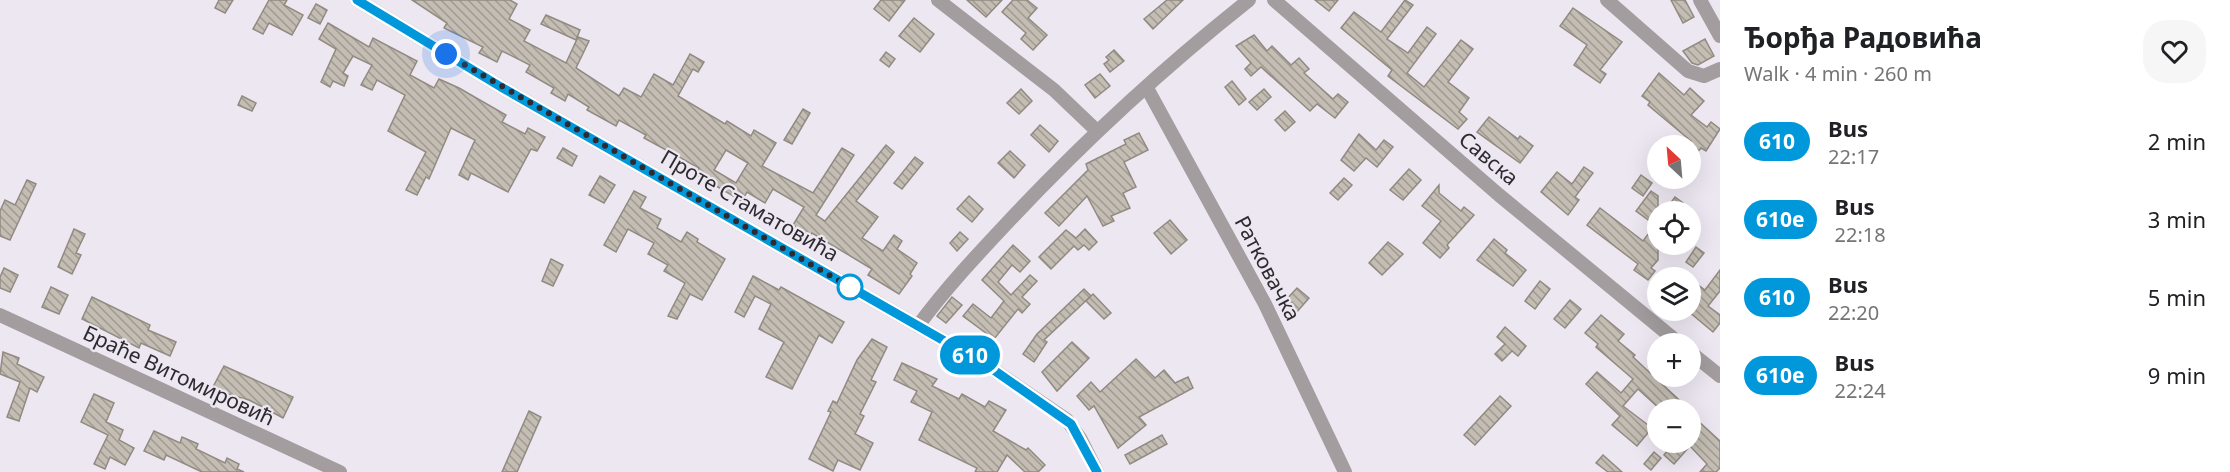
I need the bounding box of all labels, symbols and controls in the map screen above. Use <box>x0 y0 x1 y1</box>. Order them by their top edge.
text: Ђорђа Радовића <box>1744 18 1982 56</box>
button: heart <box>2143 20 2206 83</box>
your location <box>431 39 461 69</box>
text: Walk · 4 min · 260 m <box>1744 60 1932 87</box>
text: Bus <box>1828 113 1868 143</box>
street label: Савска <box>1453 125 1525 191</box>
text: 2 min <box>2148 126 2206 156</box>
text: 610 <box>1759 127 1795 155</box>
north arrow <box>1647 135 1701 189</box>
map controls <box>1647 135 1701 453</box>
street label: Проте Стаматовића <box>656 143 844 267</box>
text: 22:17 <box>1828 143 1879 170</box>
text: Bus <box>1835 191 1875 221</box>
button: locate <box>1647 201 1701 255</box>
text: 3 min <box>2148 204 2206 234</box>
text: 610e <box>1756 205 1805 233</box>
street label: Ратковачка <box>1229 211 1307 325</box>
text: 22:18 <box>1835 221 1886 248</box>
button: layers <box>1647 267 1701 321</box>
text: Bus <box>1828 269 1868 299</box>
unlabelled marker <box>837 274 863 300</box>
text: 5 min <box>2148 282 2206 312</box>
text: 610 <box>1759 283 1795 311</box>
text: 22:20 <box>1828 299 1879 326</box>
street label: Браће Витомировић <box>79 318 279 432</box>
button: + <box>1647 333 1701 387</box>
line badge: 610 <box>936 336 1004 374</box>
text: 610 <box>952 341 988 369</box>
text: Bus <box>1835 347 1875 377</box>
text: 9 min <box>2148 360 2206 390</box>
text: 610e <box>1756 361 1805 389</box>
text: 22:24 <box>1835 377 1886 404</box>
button: − <box>1647 399 1701 453</box>

